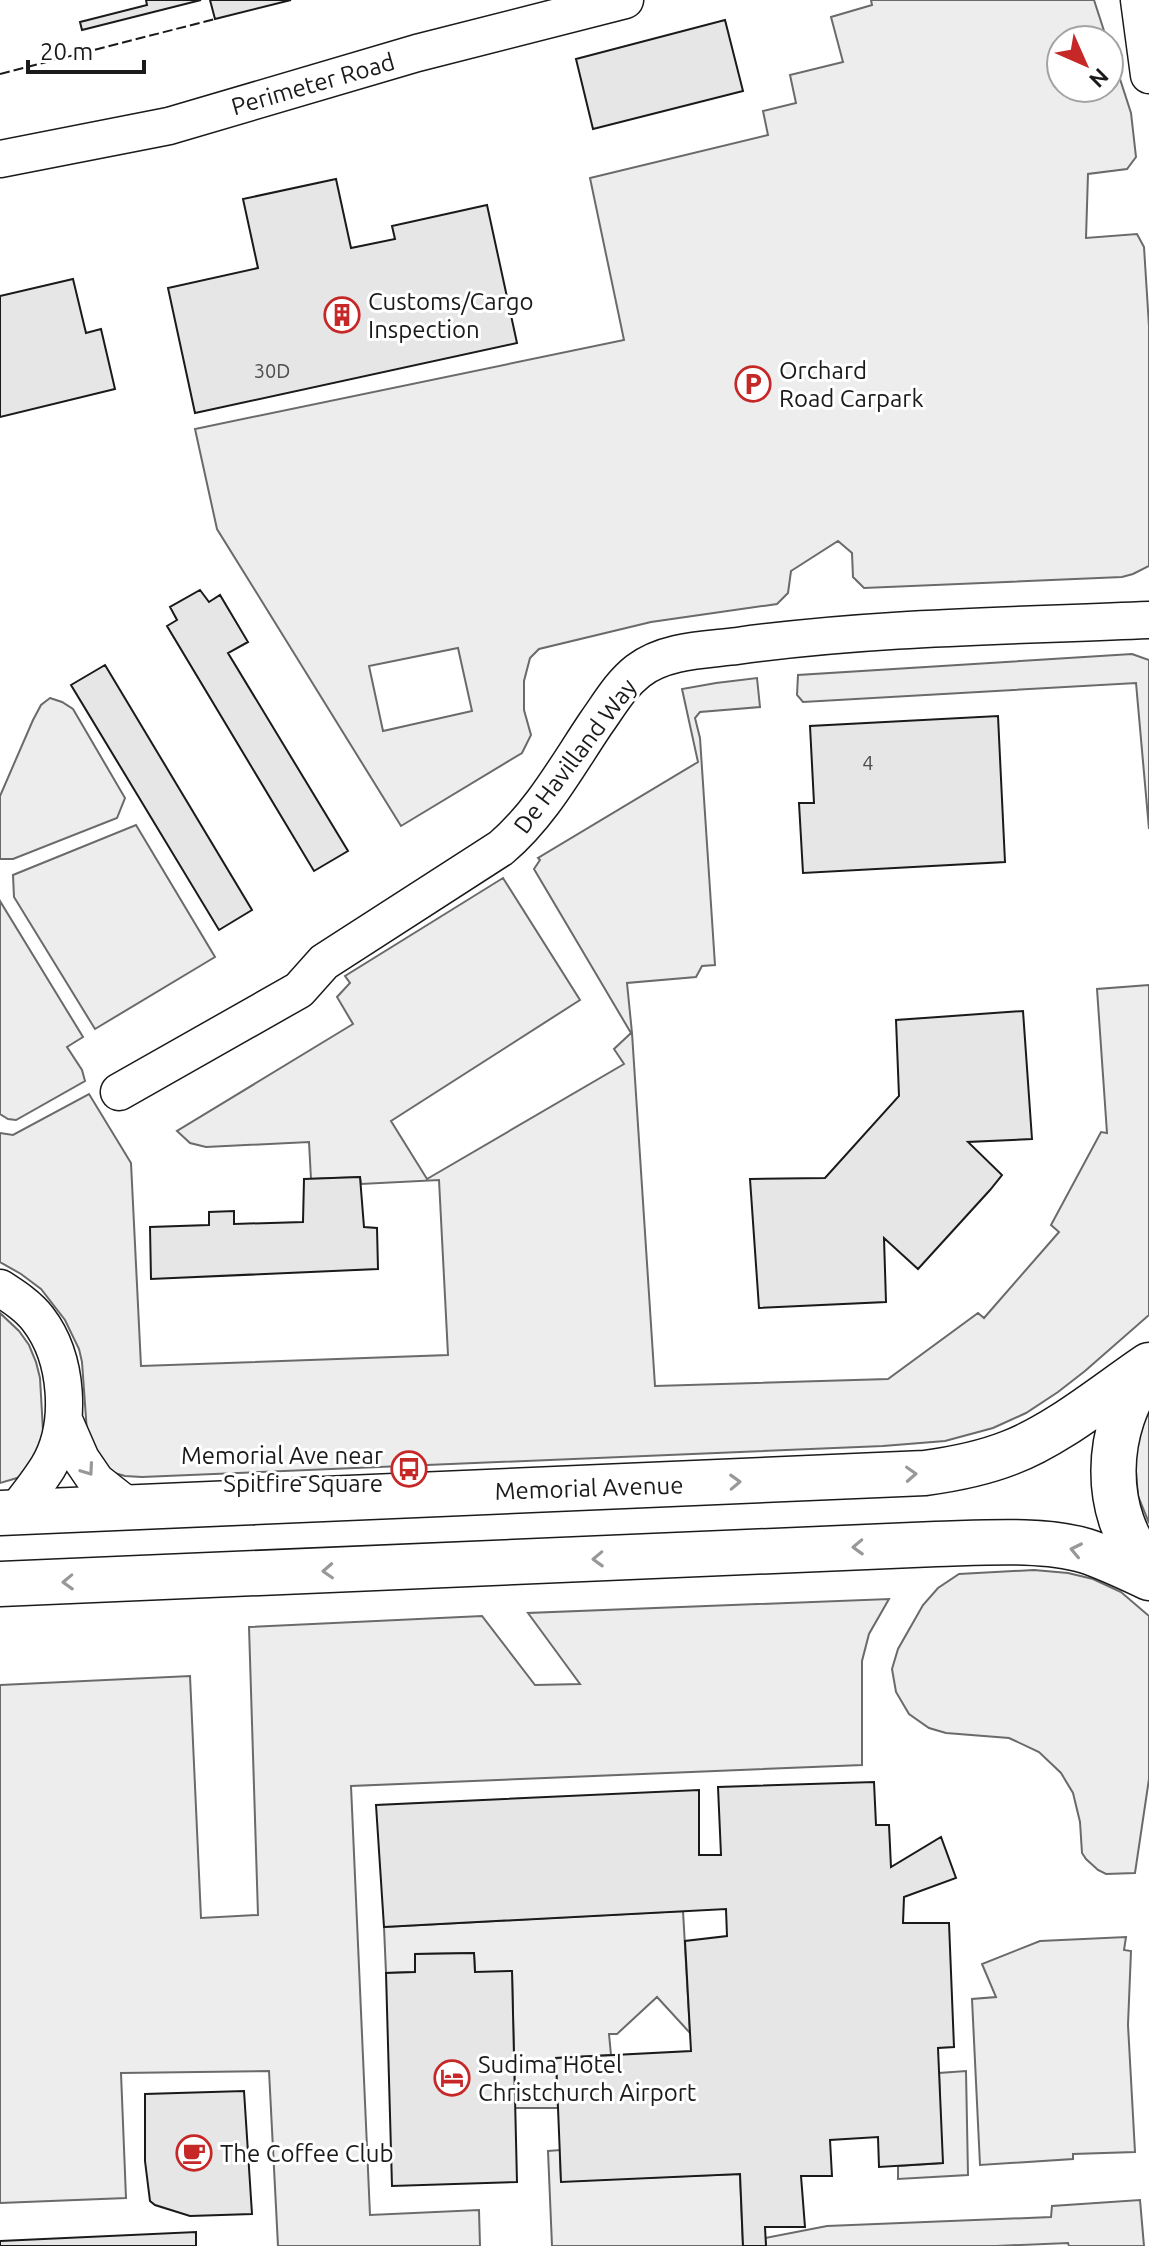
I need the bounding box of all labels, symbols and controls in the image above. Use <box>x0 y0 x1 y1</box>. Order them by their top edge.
scale bar <box>28 24 144 74</box>
north arrow <box>1045 24 1125 104</box>
text: 20 m <box>40 38 93 65</box>
street label: Perimeter Road <box>228 48 398 120</box>
text: N <box>1085 64 1114 93</box>
place label: Customs/Cargo Inspection <box>368 288 534 343</box>
building icon: Customs/Cargo Inspection <box>323 296 361 334</box>
place label: Orchard Road Carpark <box>779 357 924 412</box>
house number: 30D <box>254 359 290 382</box>
parking icon: Orchard Road Carpark <box>734 365 772 403</box>
street label: De Havilland Way <box>508 673 642 838</box>
house number: 4 <box>862 751 874 774</box>
place label: Memorial Ave near Spitfire Square <box>181 1442 383 1497</box>
bus stop icon: Memorial Ave near Spitfire Square <box>390 1450 428 1488</box>
one-way arrow <box>78 1461 93 1475</box>
one-way arrow <box>905 1466 918 1483</box>
street label: Memorial Avenue <box>494 1471 684 1505</box>
one-way arrow <box>729 1473 742 1490</box>
one-way arrow <box>851 1539 864 1556</box>
one-way arrow <box>1070 1542 1084 1559</box>
one-way arrow <box>591 1550 604 1567</box>
one-way arrow <box>321 1562 334 1579</box>
one-way arrow <box>61 1573 74 1590</box>
place label: Sudima Hotel Christchurch Airport <box>478 2051 697 2106</box>
hotel icon: Sudima Hotel Christchurch Airport <box>433 2059 471 2097</box>
cafe icon: The Coffee Club <box>175 2134 213 2172</box>
place label: The Coffee Club <box>220 2140 394 2167</box>

